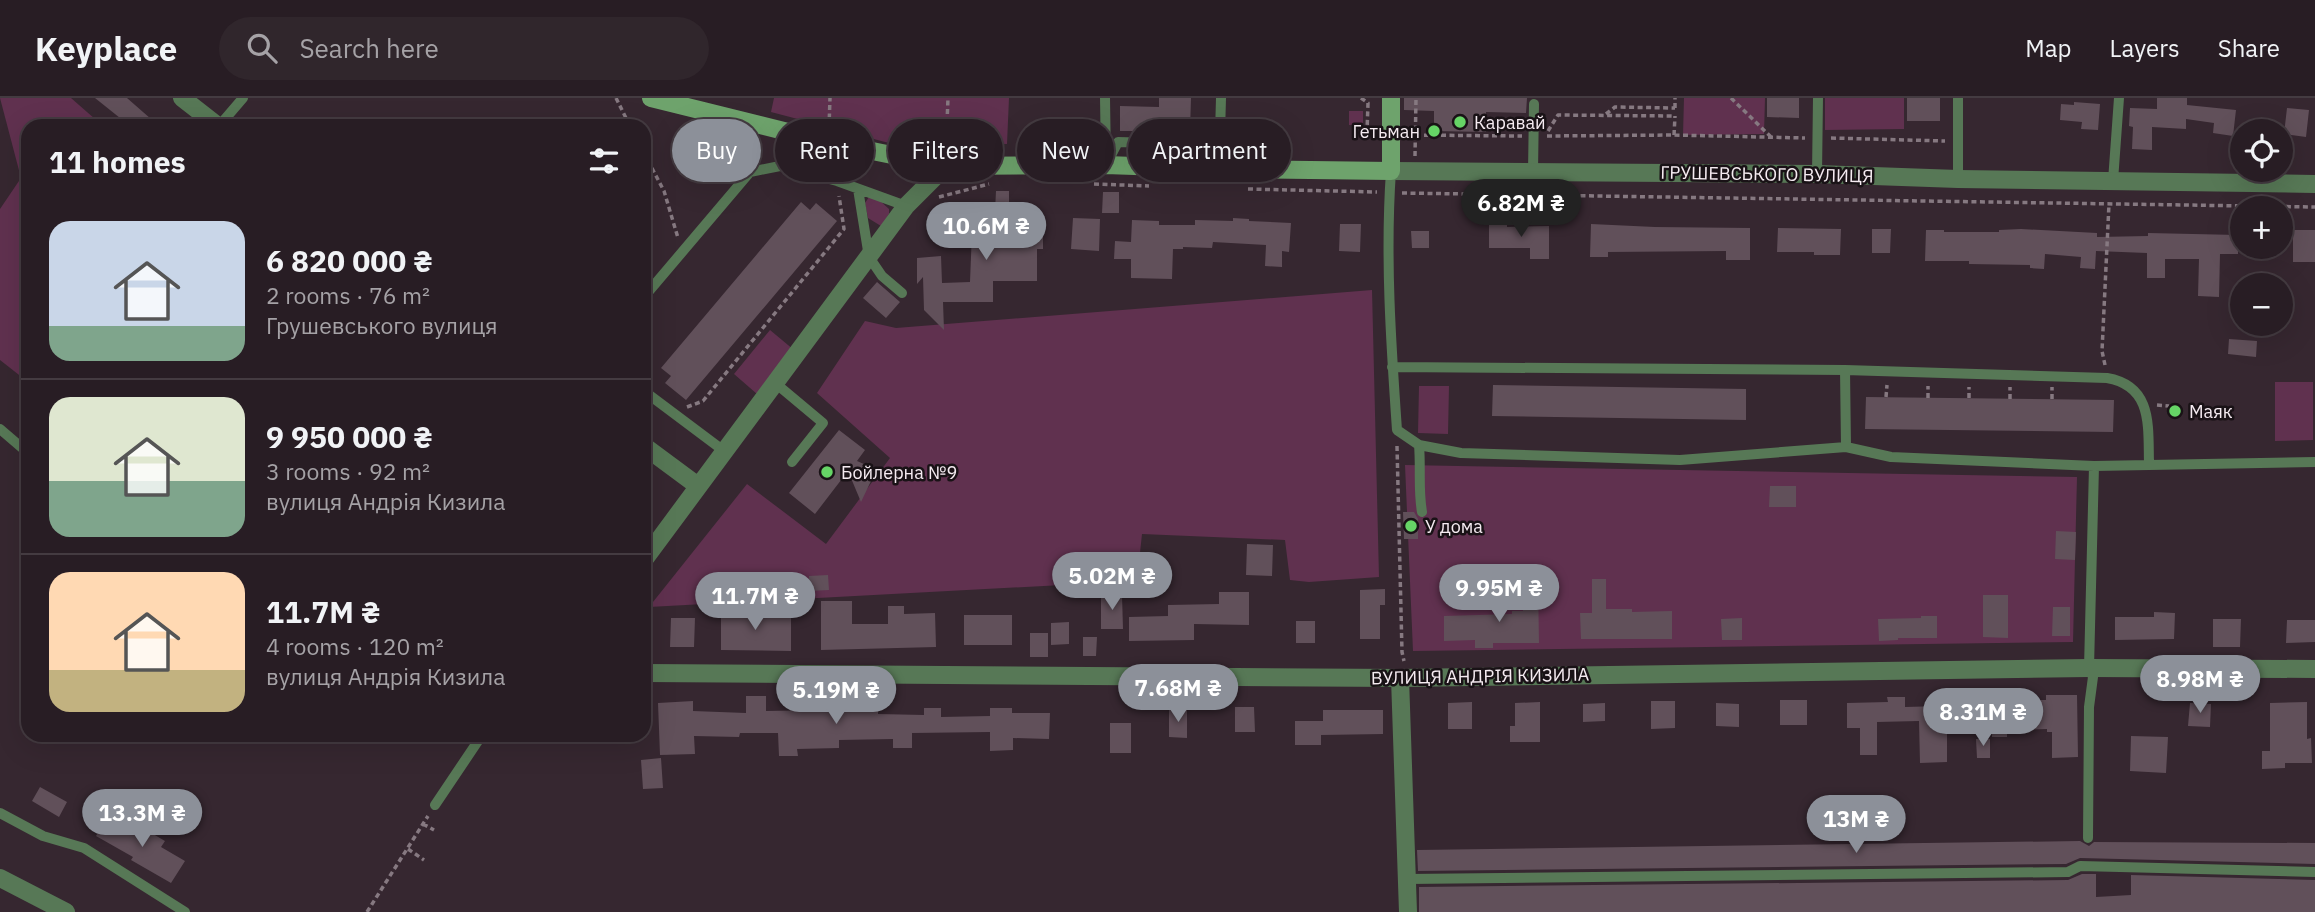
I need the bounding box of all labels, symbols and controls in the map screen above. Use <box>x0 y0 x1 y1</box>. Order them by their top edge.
search box <box>219 17 709 80</box>
text: Keyplace <box>35 27 177 70</box>
icon: search <box>243 29 281 67</box>
text: Search here <box>299 31 439 65</box>
text: Map <box>2025 32 2072 64</box>
text: Layers <box>2110 32 2180 64</box>
text: Share <box>2218 32 2280 64</box>
place label: Каравай <box>1474 111 1546 134</box>
marker: Каравай <box>1452 114 1468 130</box>
chip: Buy <box>672 119 761 182</box>
chip: Rent <box>775 119 874 182</box>
chip: Filters <box>888 119 1003 182</box>
chip: New <box>1017 119 1114 182</box>
chip: Apartment <box>1128 119 1291 182</box>
map controls <box>2230 119 2293 336</box>
button: locate <box>2230 119 2293 182</box>
place label: Гетьман <box>1353 120 1420 143</box>
marker: Гетьман <box>1426 123 1442 139</box>
text: 11 homes <box>49 142 186 181</box>
icon: filters <box>585 142 623 180</box>
street label: ГРУШЕВСЬКОГО ВУЛИЦЯ <box>1660 161 1874 187</box>
pin: 6.82M ₴ <box>1456 180 1586 239</box>
text: 6.82M ₴ <box>1477 187 1565 217</box>
button: + <box>2230 196 2293 259</box>
pin: 10.6M ₴ <box>921 202 1051 262</box>
text: 10.6M ₴ <box>942 210 1030 240</box>
text: 6 820 000 ₴ <box>266 241 433 280</box>
icon: home <box>105 249 189 333</box>
button: − <box>2230 273 2293 336</box>
text: 2 rooms · 76 m² <box>266 280 430 310</box>
text: Грушевського вулиця <box>266 310 498 340</box>
place label: Маяк <box>2189 400 2233 423</box>
marker: Маяк <box>2167 403 2183 419</box>
text: 9 950 000 ₴ <box>266 417 433 456</box>
icon: home <box>105 425 189 509</box>
text: 3 rooms · 92 m² <box>266 456 430 486</box>
place label: Бойлерна №9 <box>841 461 957 484</box>
marker: Бойлерна №9 <box>819 464 835 480</box>
text: вулиця Андрія Кизила <box>266 486 505 516</box>
place label: У дома <box>1425 515 1483 538</box>
marker: У дома <box>1403 518 1419 534</box>
pin: 5.02M ₴ <box>1047 552 1177 612</box>
text: 5.02M ₴ <box>1068 560 1156 590</box>
pin: 9.95M ₴ <box>1434 564 1564 624</box>
text: 9.95M ₴ <box>1455 572 1543 602</box>
pin: 11.7M ₴ <box>690 573 820 632</box>
text: 11.7M ₴ <box>711 580 799 610</box>
text: 11.7M ₴ <box>266 592 380 631</box>
icon: home <box>105 600 189 684</box>
text: 4 rooms · 120 m² <box>266 631 444 661</box>
pin: 8.98M ₴ <box>2135 656 2265 715</box>
text: вулиця Андрія Кизила <box>266 661 505 691</box>
street label: ВУЛИЦЯ АНДРІЯ КИЗИЛА <box>1371 663 1590 689</box>
text: 8.98M ₴ <box>2156 663 2244 693</box>
pin: 7.68M ₴ <box>1113 664 1243 724</box>
pin: 5.19M ₴ <box>771 666 901 726</box>
text: 7.68M ₴ <box>1134 672 1222 702</box>
text: 5.19M ₴ <box>792 674 880 704</box>
pin: 8.31M ₴ <box>1918 688 2048 748</box>
text: 8.31M ₴ <box>1939 696 2027 726</box>
pin: 13.3M ₴ <box>77 790 207 849</box>
pin: 13M ₴ <box>1807 796 1905 855</box>
text: 13.3M ₴ <box>98 797 186 827</box>
text: 13M ₴ <box>1823 803 1889 833</box>

